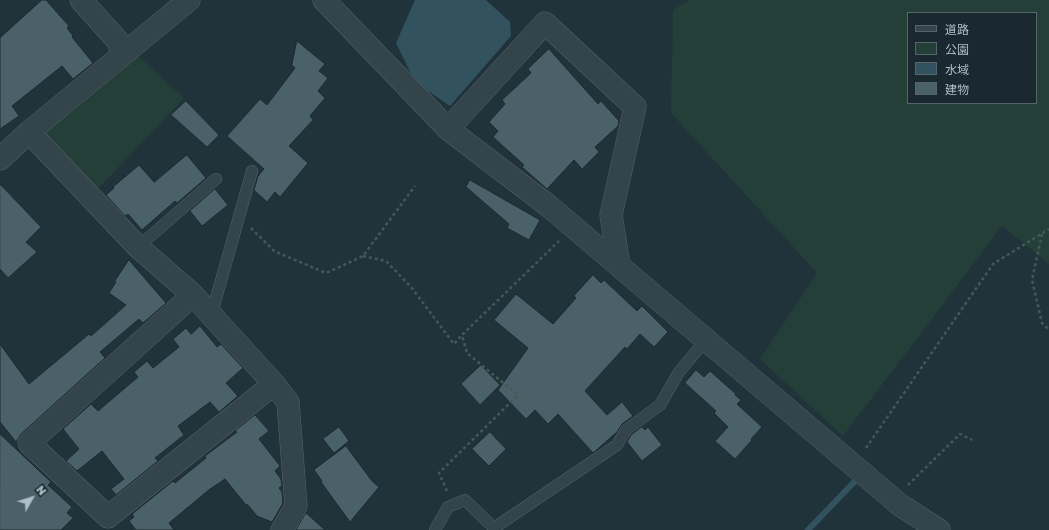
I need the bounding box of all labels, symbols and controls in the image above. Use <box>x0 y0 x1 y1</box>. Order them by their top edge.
legend <box>907 12 1037 104</box>
text: 道路 <box>945 22 969 37</box>
text: 公園 <box>945 42 969 57</box>
text: 水域 <box>945 62 969 77</box>
text: 建物 <box>945 82 969 97</box>
north arrow <box>12 478 52 518</box>
text: N <box>34 483 49 497</box>

